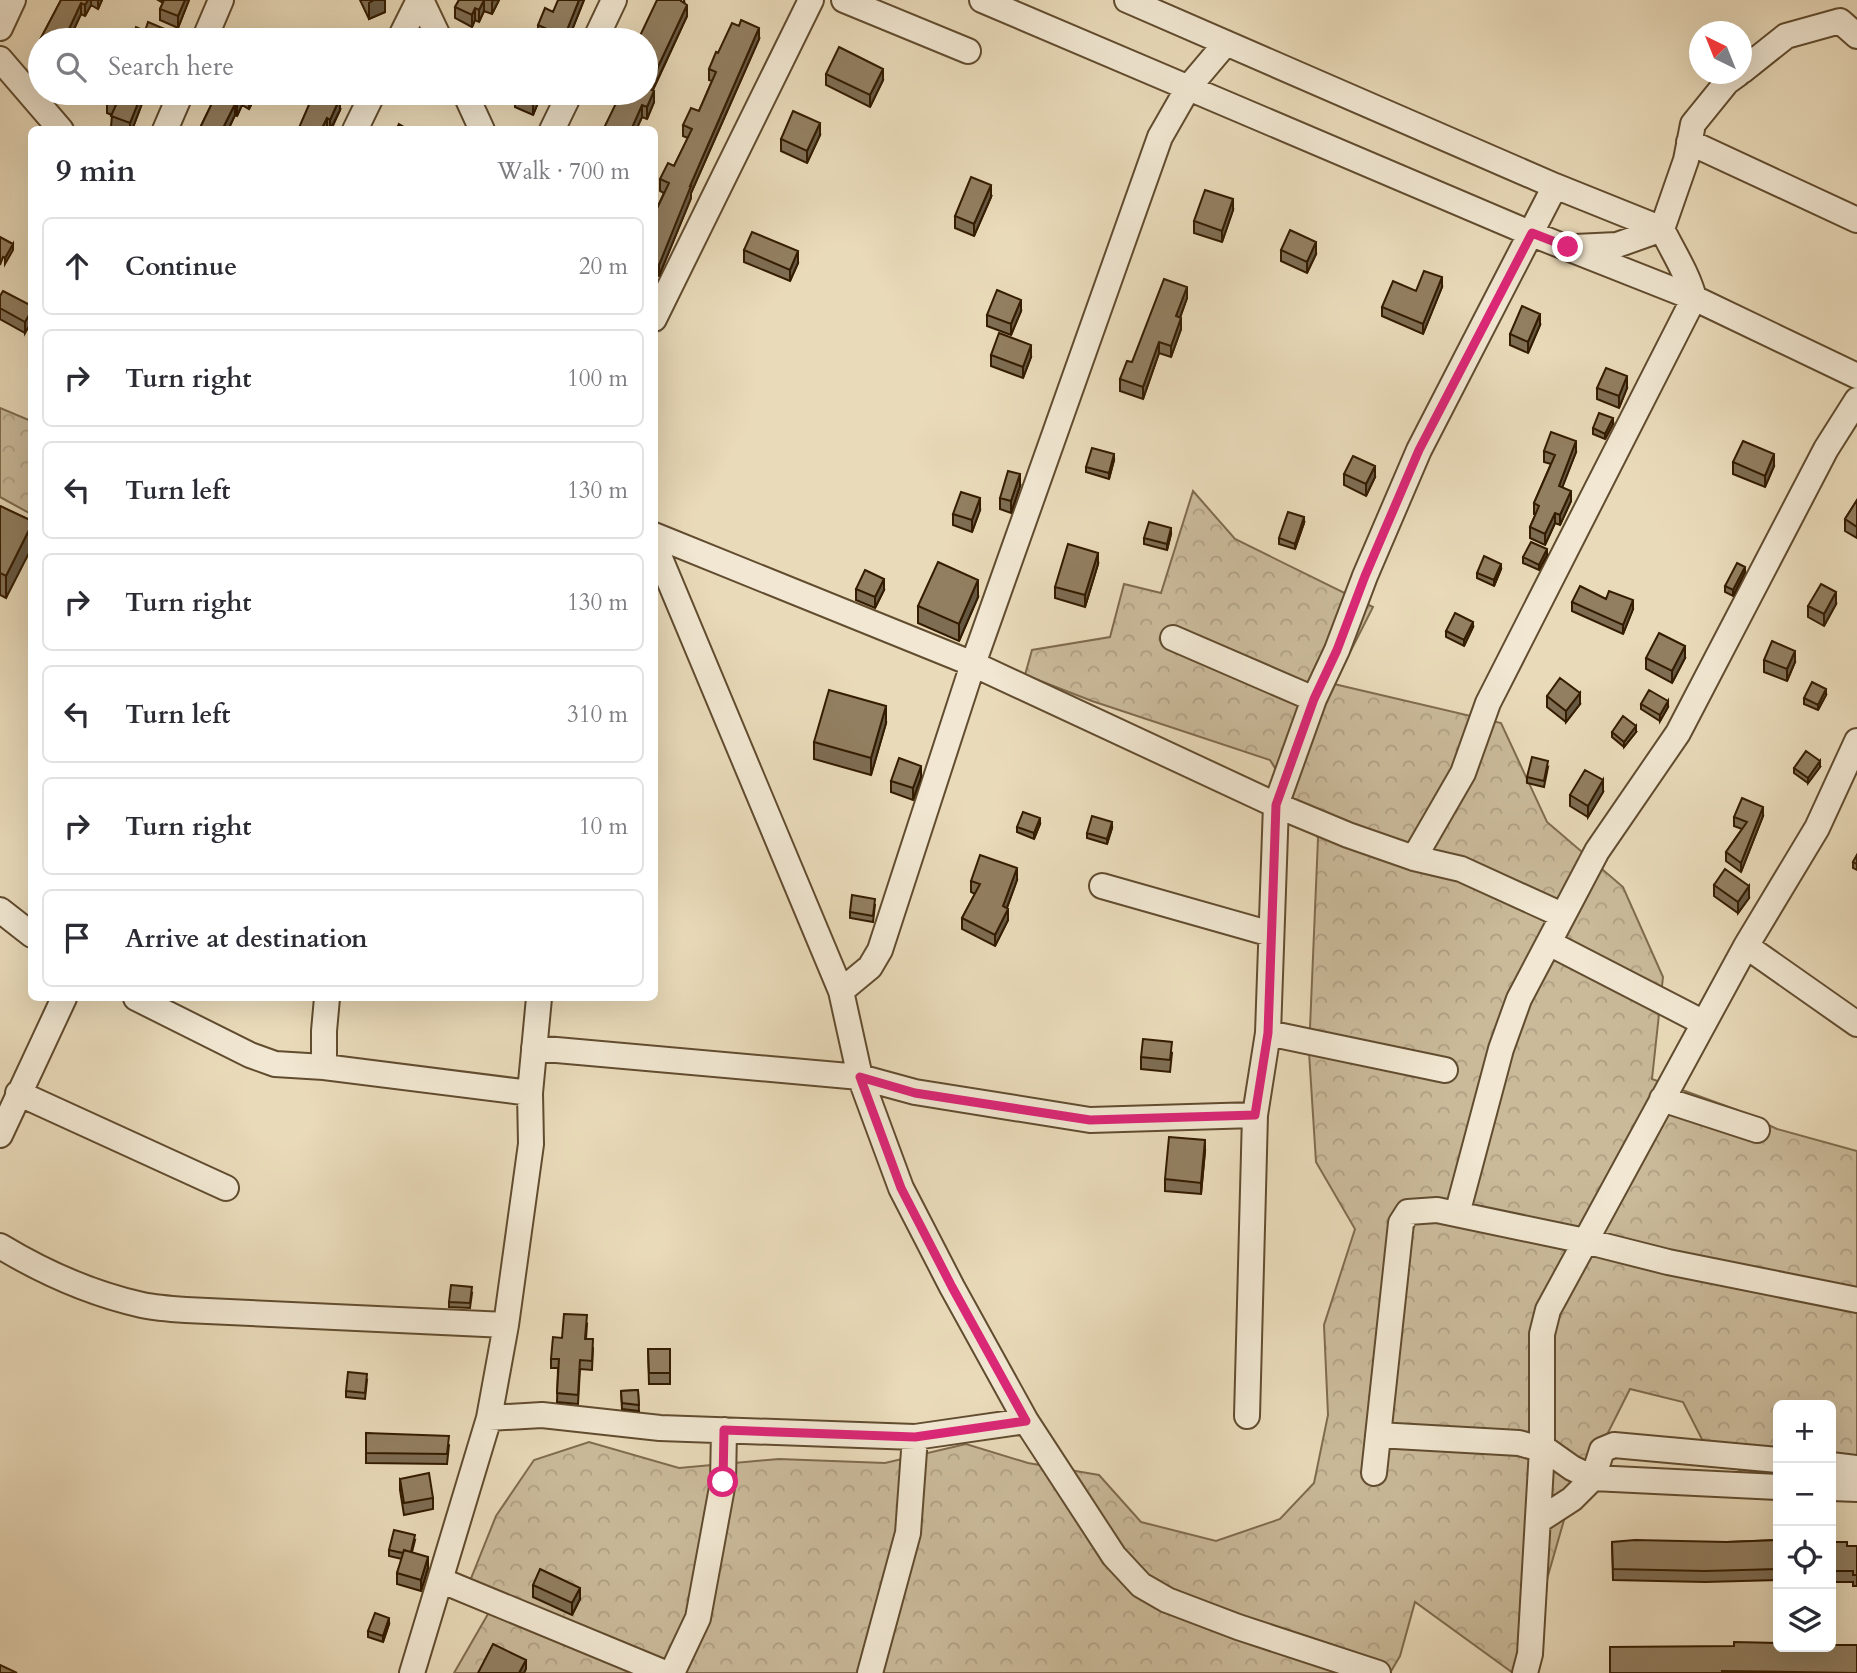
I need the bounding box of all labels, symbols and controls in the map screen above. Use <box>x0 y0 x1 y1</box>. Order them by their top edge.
north arrow <box>1689 21 1752 84</box>
search box <box>28 28 658 105</box>
icon: search <box>52 48 90 86</box>
text: Search here <box>108 49 234 84</box>
text: 9 min <box>56 151 136 192</box>
text: Walk · 700 m <box>497 156 630 187</box>
route end <box>1552 231 1583 262</box>
icon: ahead <box>58 247 96 285</box>
text: Continue <box>125 249 237 284</box>
text: 20 m <box>579 251 628 282</box>
icon: right <box>58 359 96 397</box>
text: Turn right <box>125 361 252 396</box>
text: 100 m <box>567 363 628 394</box>
icon: left <box>58 471 96 509</box>
text: Turn left <box>125 473 230 508</box>
text: 130 m <box>567 475 628 506</box>
icon: right <box>58 583 96 621</box>
text: Turn right <box>125 585 252 620</box>
text: 130 m <box>567 587 628 618</box>
icon: left <box>58 695 96 733</box>
text: Turn left <box>125 697 230 732</box>
text: 310 m <box>567 699 628 730</box>
icon: right <box>58 807 96 845</box>
text: Turn right <box>125 809 252 844</box>
text: 10 m <box>579 811 628 842</box>
icon: arrive <box>58 919 96 957</box>
text: Arrive at destination <box>125 921 368 956</box>
map controls <box>1773 1400 1836 1652</box>
button: + <box>1773 1400 1836 1463</box>
button: − <box>1773 1463 1836 1526</box>
route start <box>707 1466 738 1497</box>
button: locate <box>1773 1526 1836 1589</box>
button: layers <box>1773 1589 1836 1652</box>

